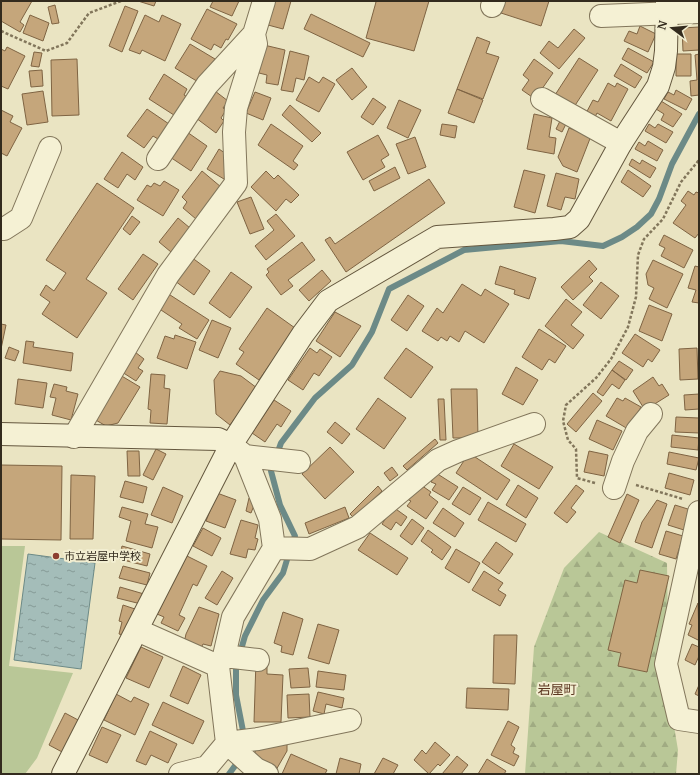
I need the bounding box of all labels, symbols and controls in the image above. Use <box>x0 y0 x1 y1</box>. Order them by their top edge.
north arrow <box>652 8 692 48</box>
text: N <box>654 19 670 31</box>
place label: 市立岩屋中学校 <box>64 549 141 563</box>
marker: 市立岩屋中学校 <box>51 551 61 561</box>
district label: 岩屋町 <box>537 681 577 698</box>

